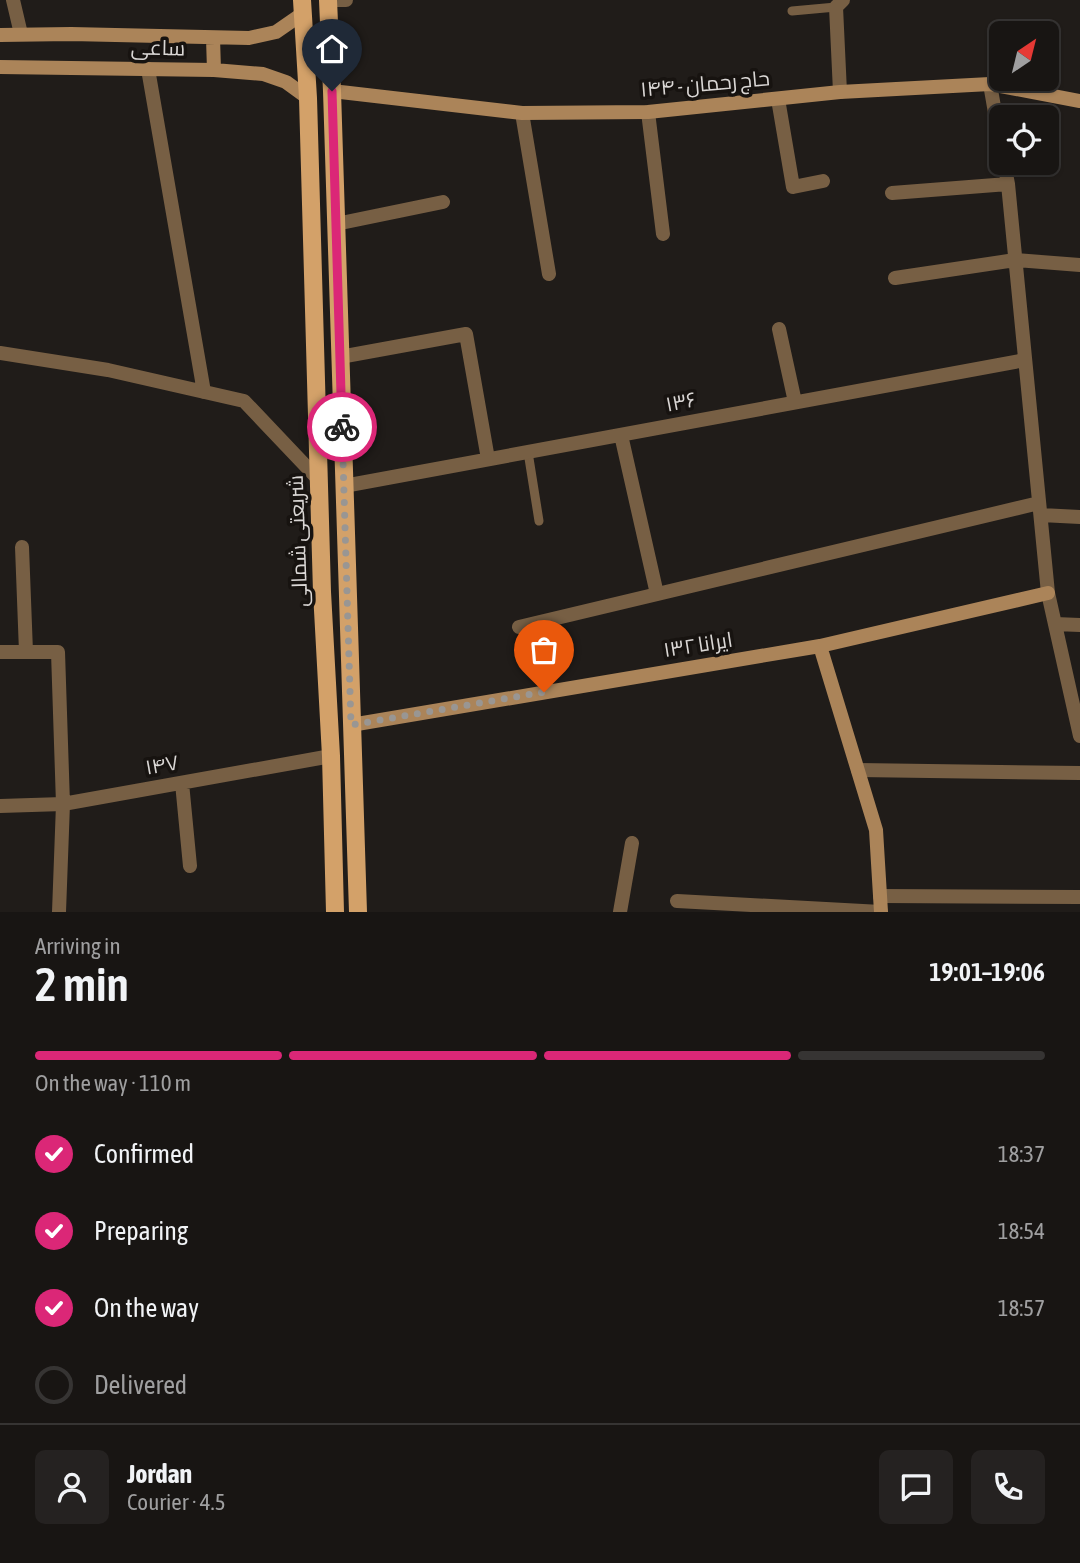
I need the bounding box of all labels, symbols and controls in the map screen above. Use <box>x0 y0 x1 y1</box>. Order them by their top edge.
pin <box>302 19 362 91</box>
north arrow <box>989 21 1059 91</box>
map controls <box>989 21 1059 175</box>
icon: home <box>313 30 351 68</box>
street label: ساعی <box>130 35 186 61</box>
street label: حاج رحمان - ۱۴۴ <box>639 65 771 104</box>
button: locate <box>989 105 1059 175</box>
street label: ۱۳۶ <box>663 386 698 416</box>
courier <box>307 392 377 462</box>
icon: bike <box>323 408 361 446</box>
street label: شریعتی شمالی <box>283 475 313 607</box>
pin <box>514 620 574 692</box>
street label: ایرانا ۱۳۲ <box>662 627 734 662</box>
icon: bag <box>525 631 563 669</box>
street label: ۱۴۷ <box>143 749 180 779</box>
text: Arriving in <box>35 933 121 959</box>
text: 19:01–19:06 <box>929 957 1045 987</box>
text: 2 min <box>35 958 129 1011</box>
text: On the way · 110 m <box>35 1070 191 1096</box>
icon: check <box>35 1135 73 1173</box>
text: Confirmed <box>94 1139 194 1169</box>
text: 18:37 <box>998 1141 1045 1167</box>
icon: check <box>35 1212 73 1250</box>
text: Preparing <box>94 1216 188 1246</box>
text: 18:54 <box>998 1218 1045 1244</box>
icon: check <box>35 1289 73 1327</box>
text: On the way <box>94 1293 199 1323</box>
text: 18:57 <box>998 1295 1045 1321</box>
text: Delivered <box>94 1370 187 1400</box>
button: person <box>35 1450 109 1524</box>
button: chat <box>879 1450 953 1524</box>
button: phone <box>971 1450 1045 1524</box>
text: Jordan <box>127 1459 192 1489</box>
text: Courier · 4.5 <box>127 1489 226 1515</box>

